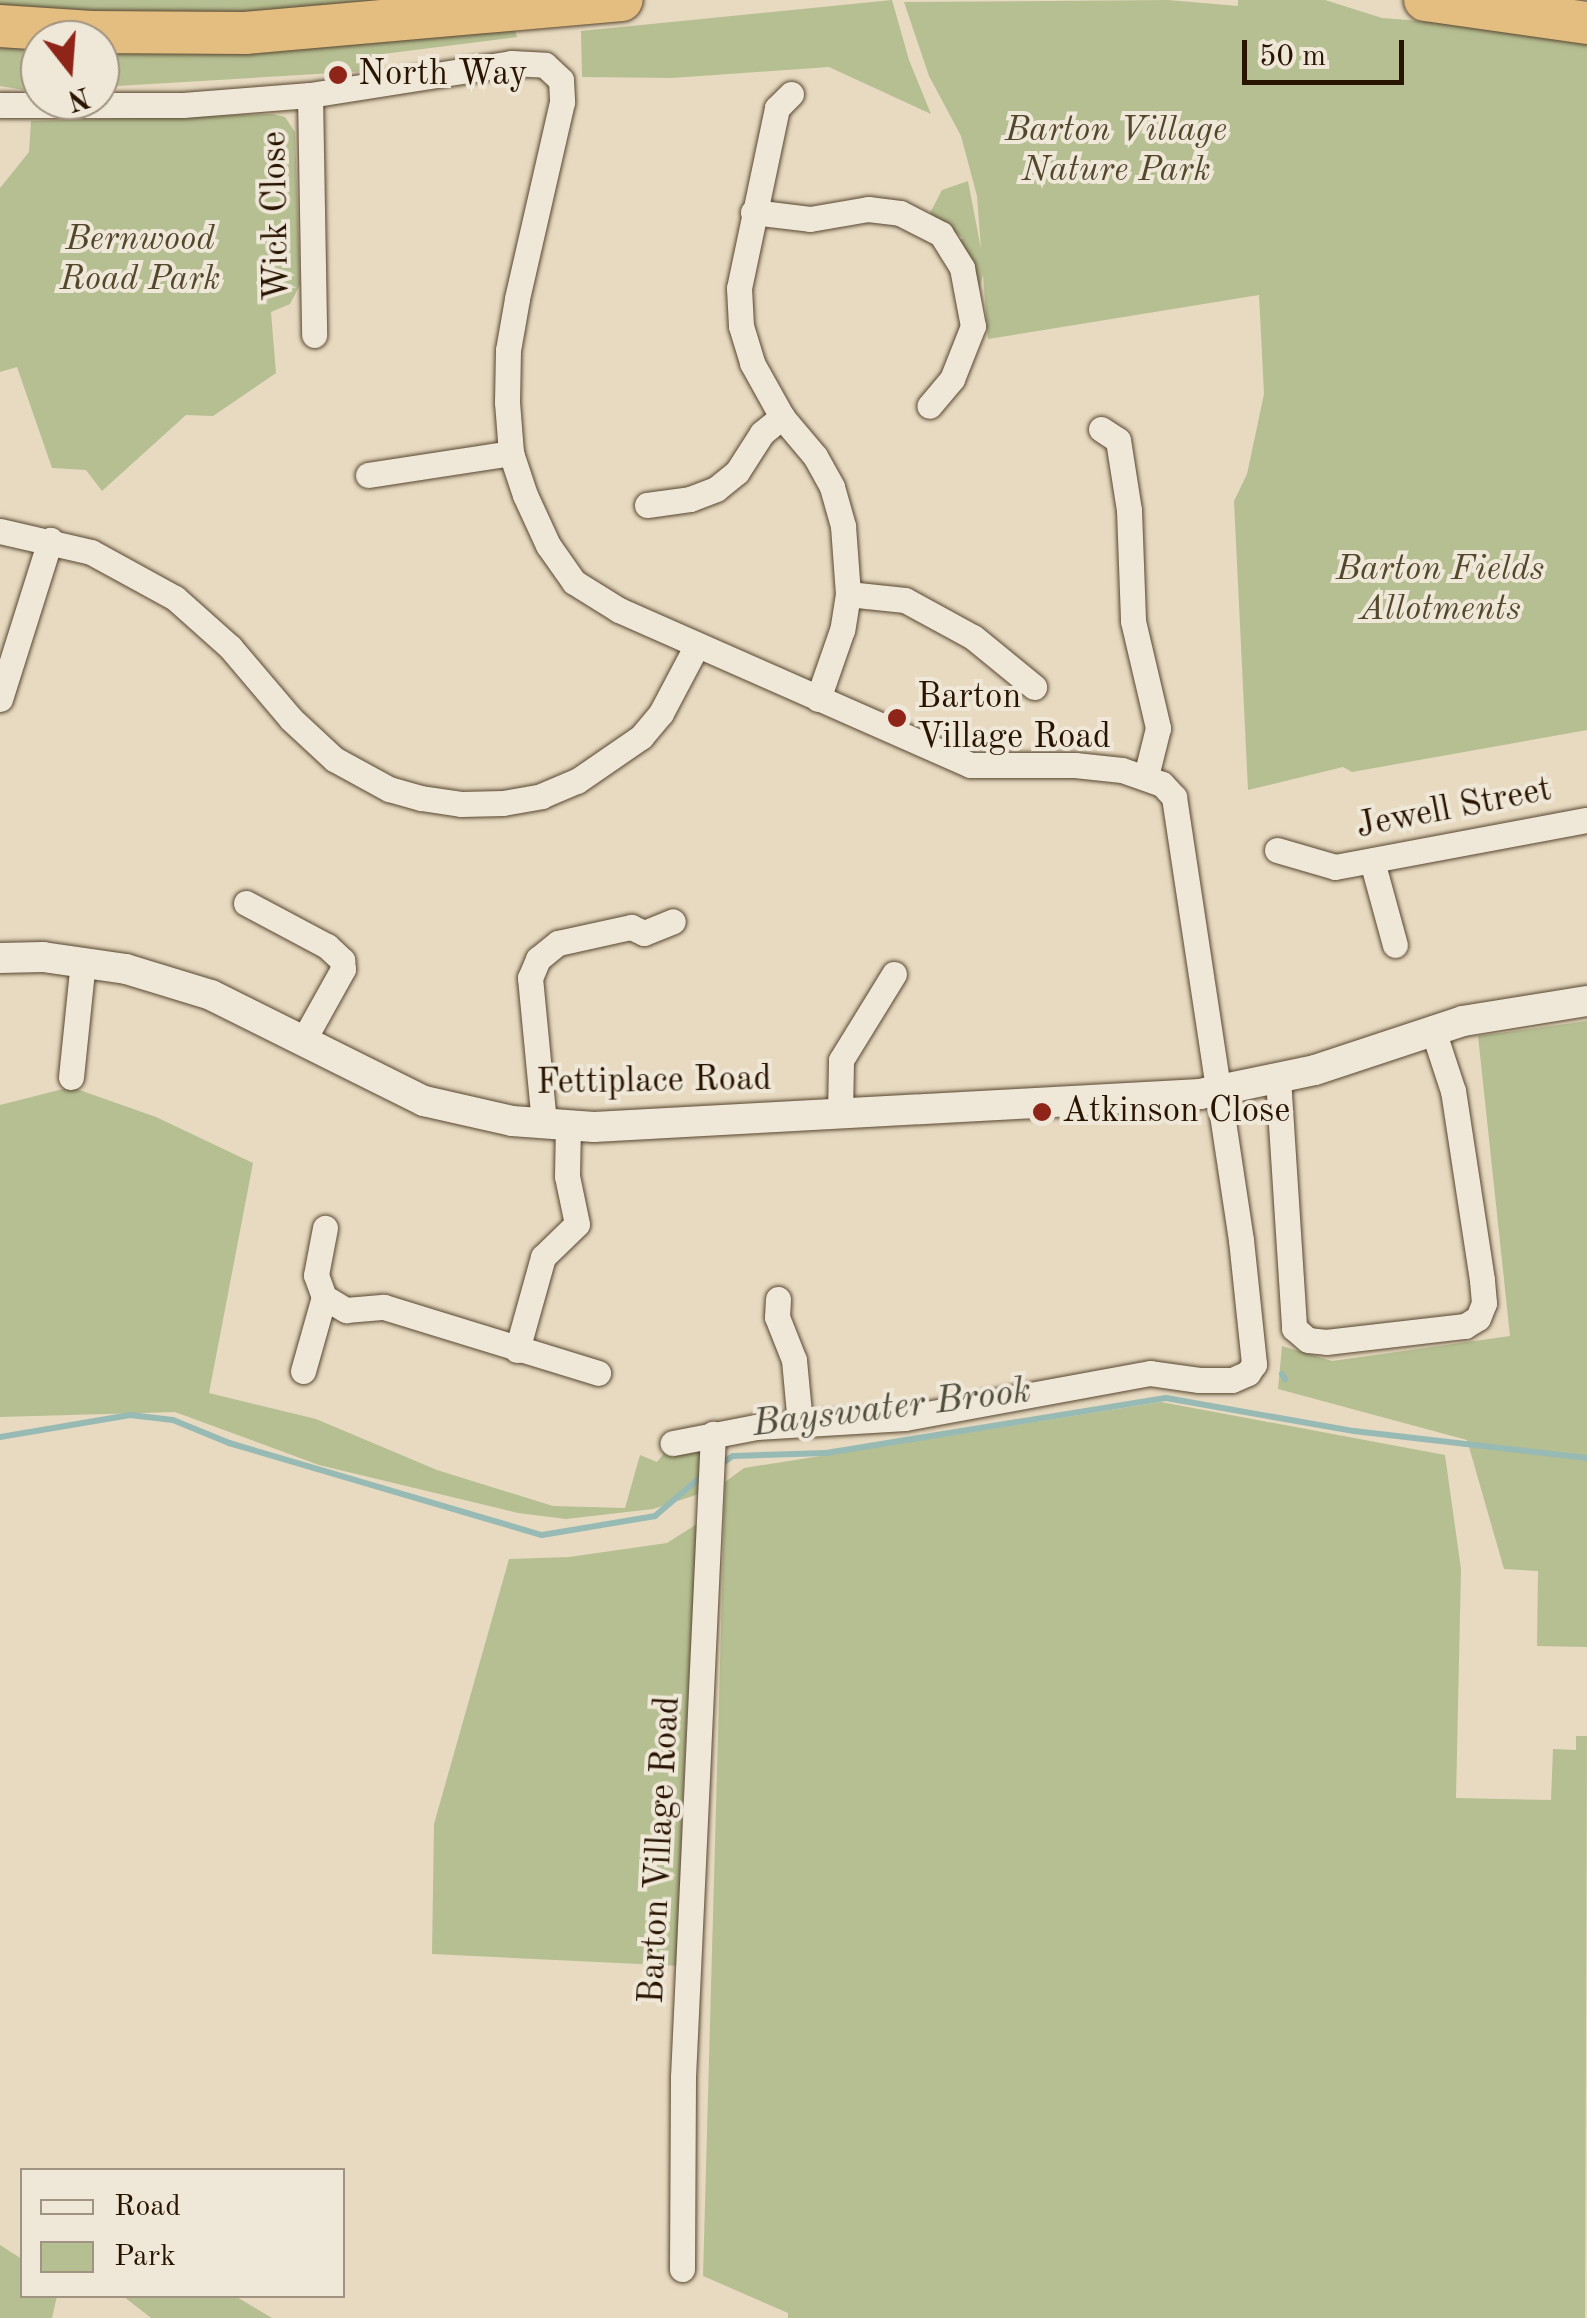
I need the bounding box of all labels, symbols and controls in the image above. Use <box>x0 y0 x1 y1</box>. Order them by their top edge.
north arrow <box>20 20 120 120</box>
scale bar <box>1247 20 1410 82</box>
text: 50 m <box>1259 42 1326 72</box>
place label: North Way <box>358 54 528 96</box>
marker: North Way <box>327 64 349 86</box>
text: N <box>64 80 93 113</box>
park label: Barton Village Nature Park <box>1005 110 1227 192</box>
street label: Wick Close <box>255 131 299 301</box>
park label: Bernwood Road Park <box>60 219 220 301</box>
park label: Barton Fields Allotments <box>1336 549 1544 631</box>
place label: Barton Village Road <box>917 677 1111 759</box>
marker: Barton Village Road <box>886 707 908 729</box>
street label: Jewell Street <box>1353 769 1555 849</box>
street label: Fettiplace Road <box>536 1059 772 1105</box>
place label: Atkinson Close <box>1062 1091 1290 1133</box>
marker: Atkinson Close <box>1031 1101 1053 1123</box>
water label: Bayswater Brook <box>750 1369 1034 1449</box>
street label: Barton Village Road <box>632 1695 690 2005</box>
legend <box>20 2168 345 2298</box>
text: Road <box>114 2192 181 2222</box>
text: Park <box>114 2242 176 2272</box>

